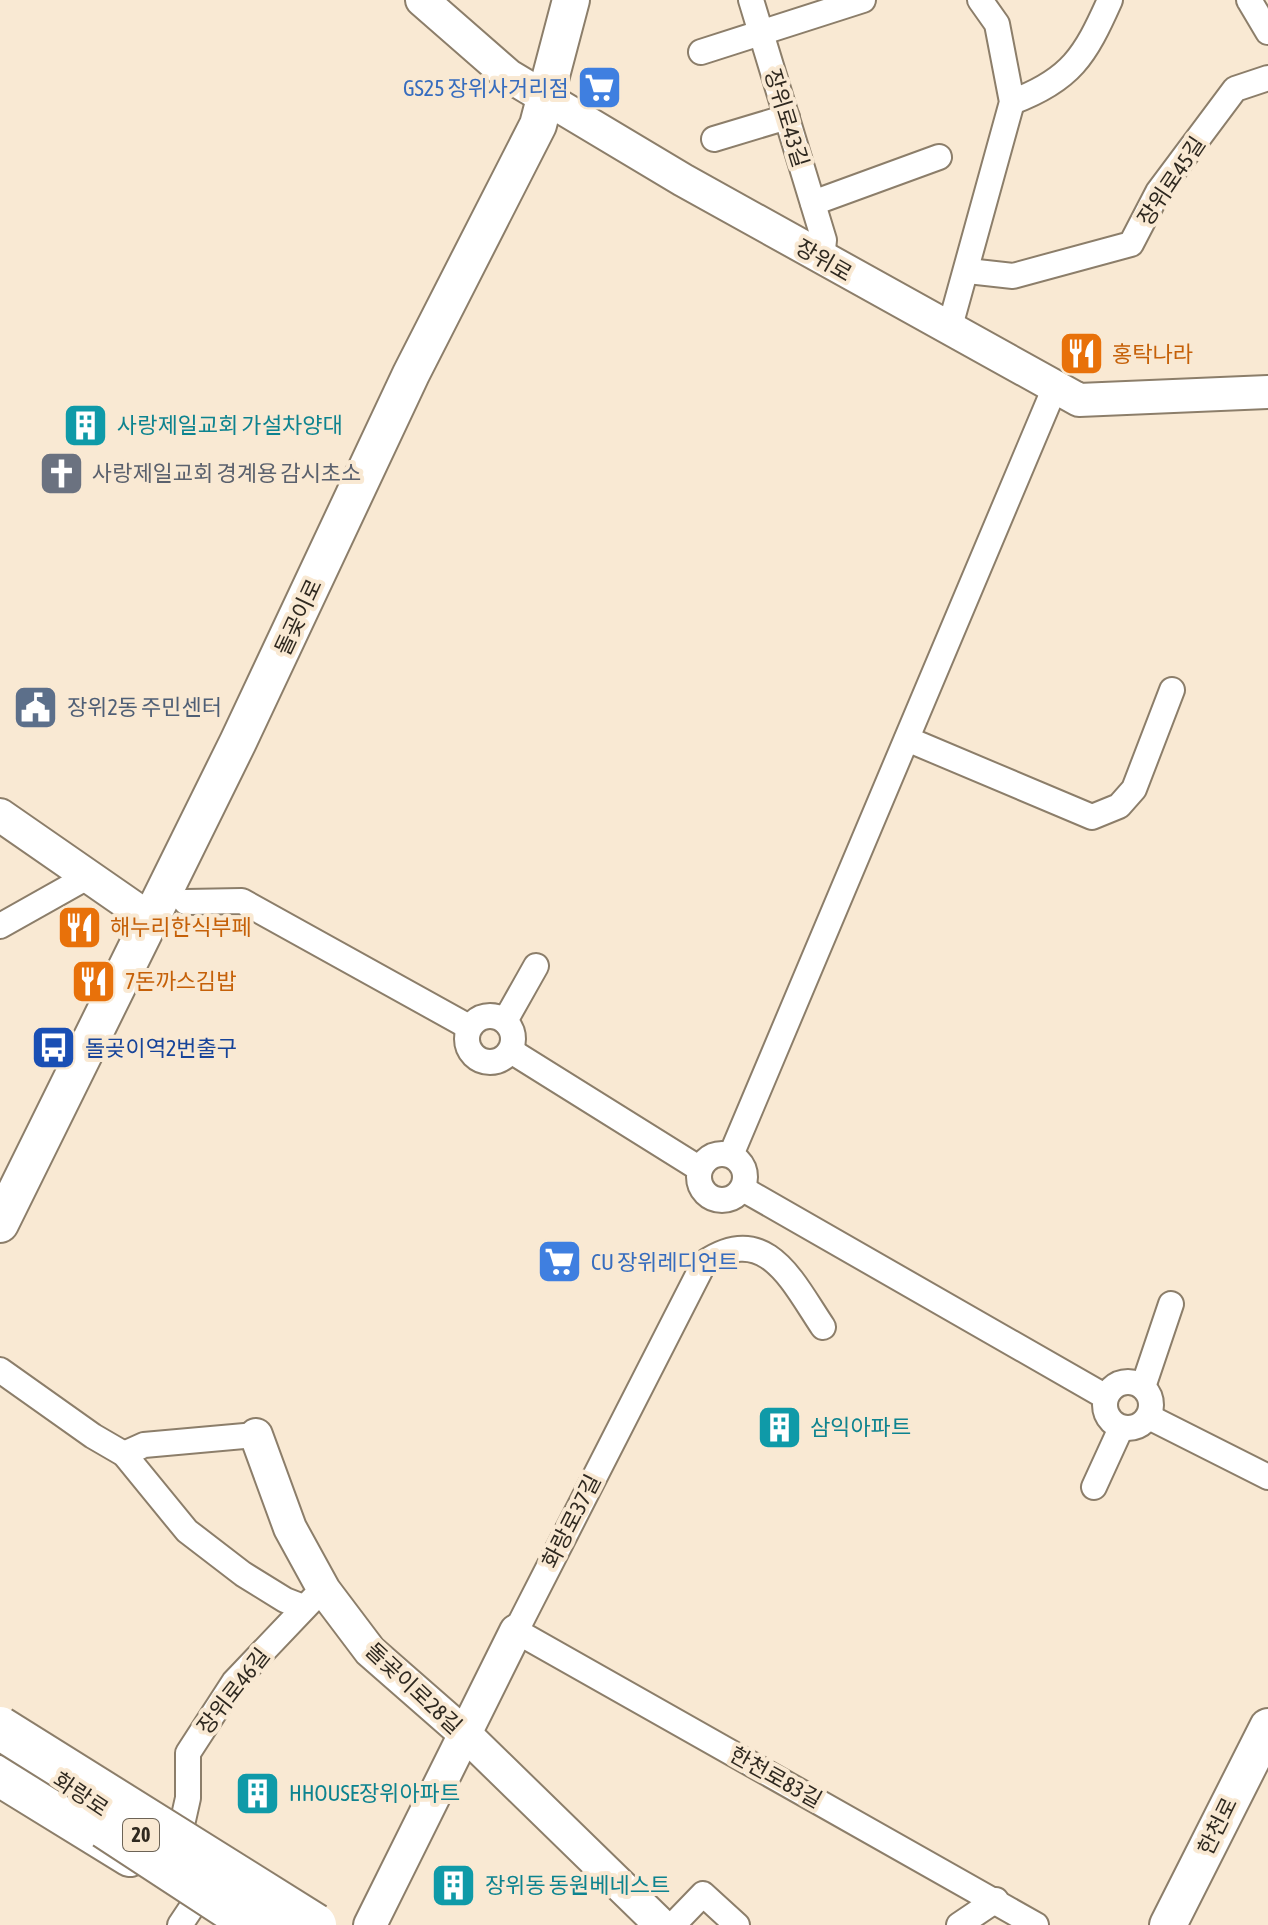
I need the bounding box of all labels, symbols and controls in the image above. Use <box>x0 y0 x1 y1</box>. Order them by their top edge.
supermarket icon: GS25 장위사거리점 <box>576 64 624 112</box>
street label: 장위로43길 <box>760 66 814 170</box>
place label: GS25 장위사거리점 <box>403 75 569 101</box>
street label: 장위로45길 <box>1132 132 1210 230</box>
street label: 장위로 <box>791 234 857 286</box>
restaurant icon: 홍탁나라 <box>1057 330 1105 378</box>
place label: 홍탁나라 <box>1112 341 1193 367</box>
building icon: 사랑제일교회 가설차양대 <box>62 401 110 449</box>
place label: 사랑제일교회 가설차양대 <box>117 412 343 438</box>
church icon: 사랑제일교회 경계용 감시초소 <box>37 449 85 497</box>
place label: 사랑제일교회 경계용 감시초소 <box>92 460 361 486</box>
street label: 돌곶이로 <box>269 575 327 659</box>
public building icon: 장위2동 주민센터 <box>12 683 60 731</box>
place label: 장위2동 주민센터 <box>67 694 222 720</box>
restaurant icon: 해누리한식부페 <box>55 903 103 951</box>
place label: 해누리한식부페 <box>110 914 252 940</box>
restaurant icon: 7돈까스김밥 <box>70 957 118 1005</box>
place label: 7돈까스김밥 <box>125 968 237 994</box>
bus stop icon: 돌곶이역2번출구 <box>30 1024 78 1072</box>
place label: 돌곶이역2번출구 <box>85 1035 237 1061</box>
supermarket icon: CU 장위레디언트 <box>536 1238 584 1286</box>
place label: CU 장위레디언트 <box>591 1249 738 1275</box>
building icon: 삼익아파트 <box>755 1403 803 1451</box>
place label: 삼익아파트 <box>810 1414 911 1440</box>
street label: 화랑로37길 <box>536 1470 606 1572</box>
street label: 돌곶이로28길 <box>361 1637 467 1739</box>
street label: 장위로46길 <box>191 1643 275 1739</box>
street label: 한천로83길 <box>725 1741 827 1813</box>
street label: 화랑로 <box>49 1766 113 1822</box>
building icon: HHOUSE장위아파트 <box>234 1769 282 1817</box>
place label: HHOUSE장위아파트 <box>289 1780 460 1806</box>
street label: 한천로 <box>1192 1793 1242 1859</box>
road number: 20 <box>123 1819 159 1851</box>
building icon: 장위동 동원베네스트 <box>430 1861 478 1909</box>
place label: 장위동 동원베네스트 <box>485 1872 670 1898</box>

